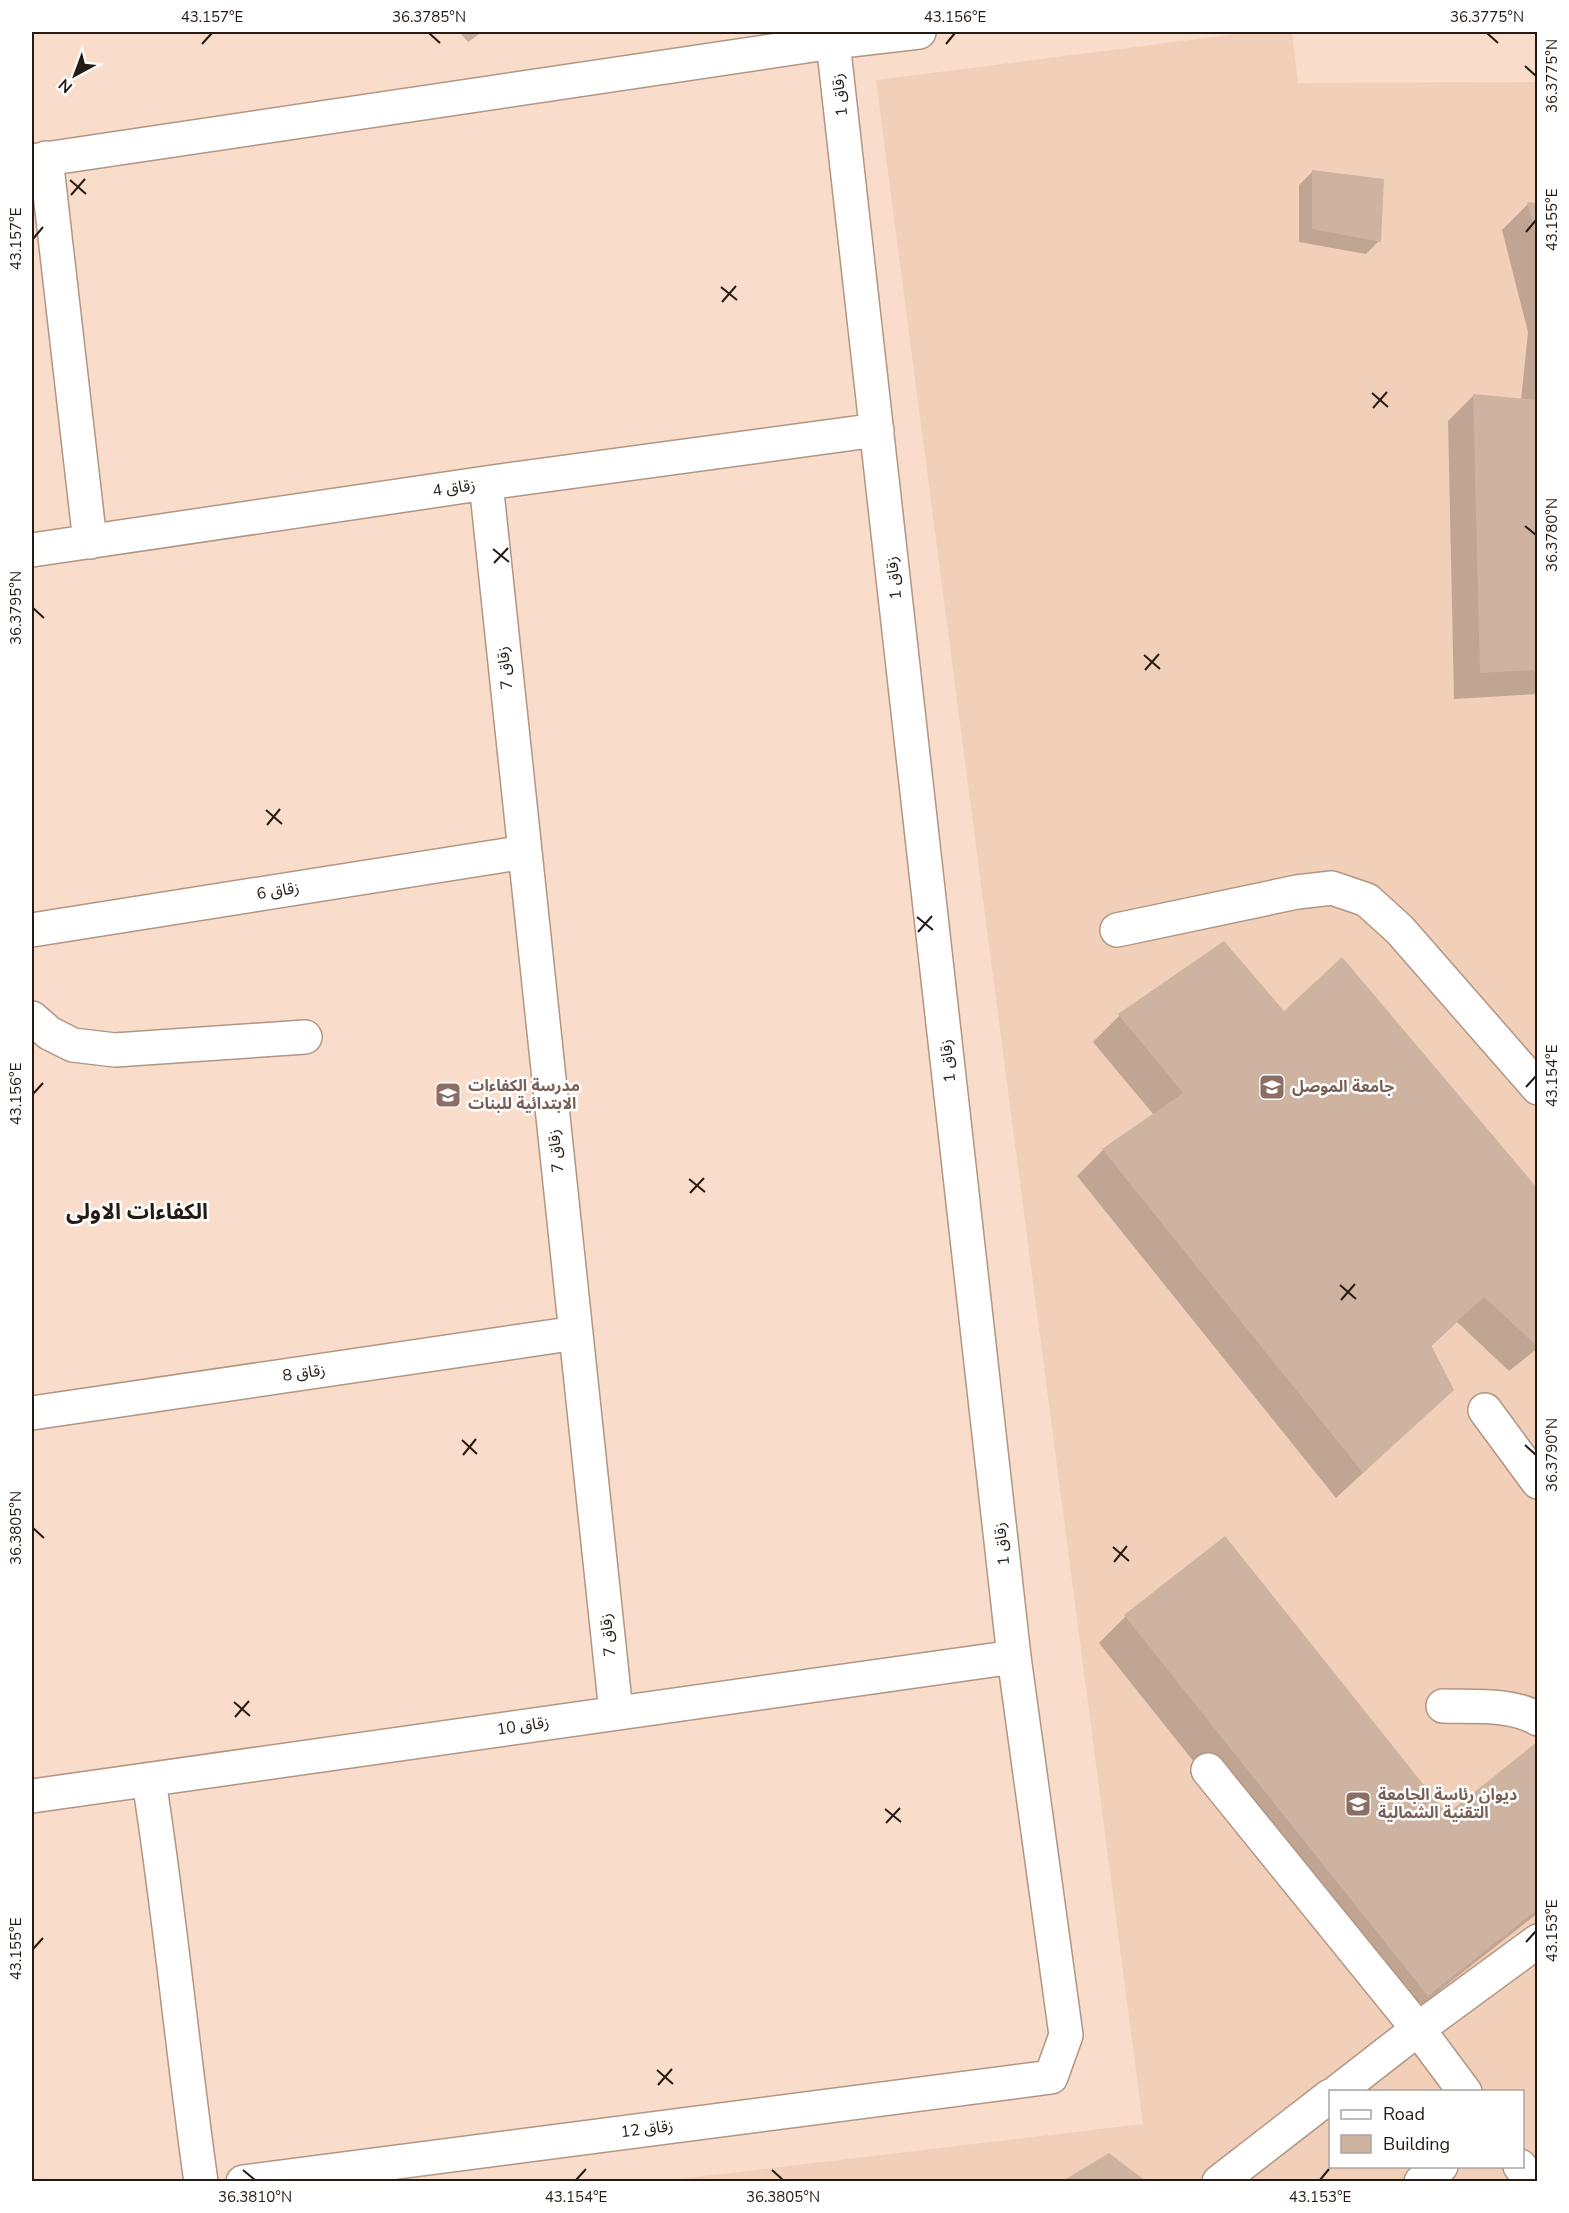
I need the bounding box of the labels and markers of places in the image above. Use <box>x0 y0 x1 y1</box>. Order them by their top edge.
school or university icon: جامعة الموصل <box>1257 1072 1287 1102</box>
place label: مدرسة الكفاءات الابتدائية للبنات <box>468 1075 580 1115</box>
place label: جامعة الموصل <box>1292 1076 1394 1098</box>
school or university icon: مدرسة الكفاءات الابتدائية للبنات <box>433 1080 463 1110</box>
place label: ديوان رئاسة الجامعة التقنية الشمالية <box>1378 1784 1517 1824</box>
school or university icon: ديوان رئاسة الجامعة التقنية الشمالية <box>1343 1789 1373 1819</box>

